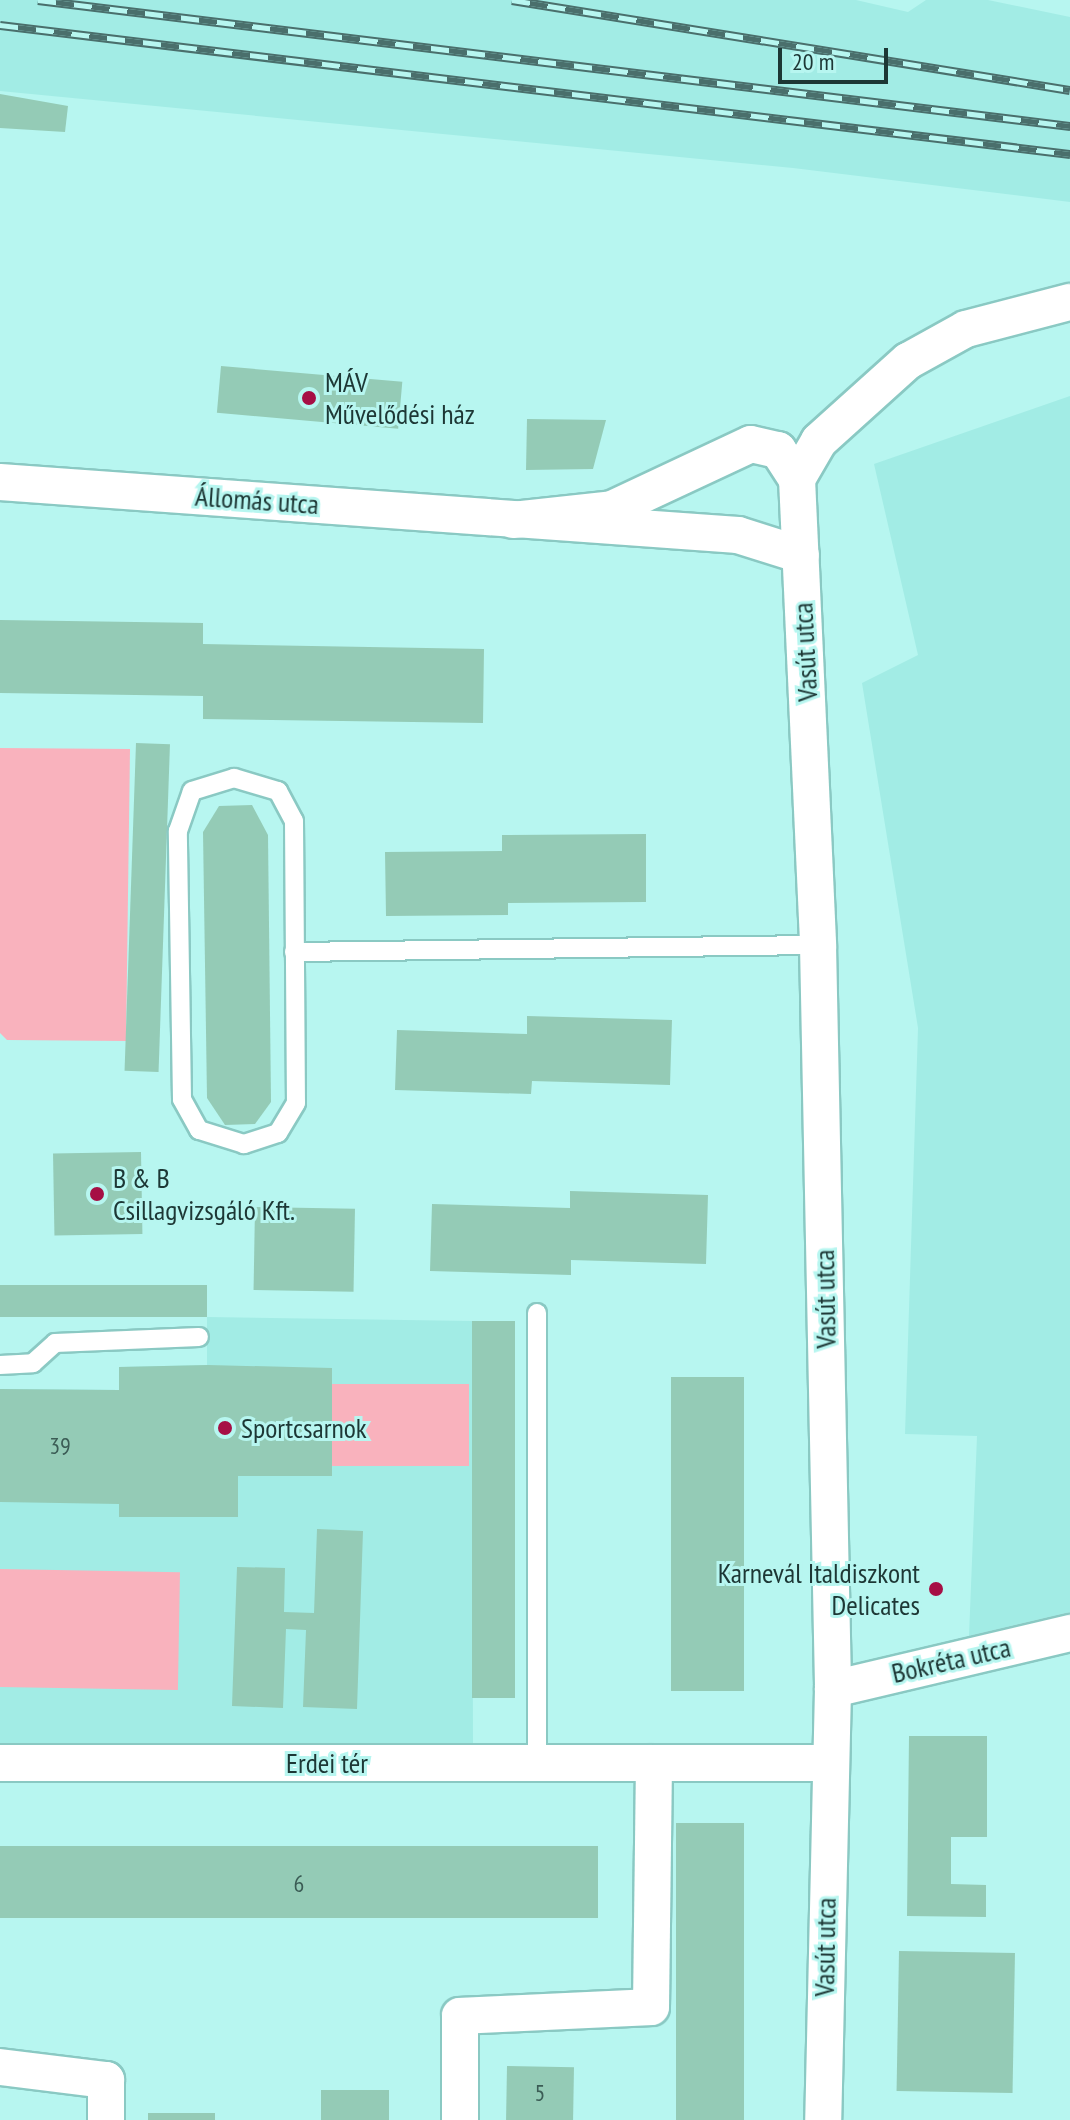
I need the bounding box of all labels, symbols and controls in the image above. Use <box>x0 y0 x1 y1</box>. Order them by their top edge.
scale bar <box>782 32 892 82</box>
text: 20 m <box>792 46 834 77</box>
place label: MÁV Művelődési ház <box>325 365 475 431</box>
marker: MÁV Művelődési ház <box>300 389 318 407</box>
street label: Állomás utca <box>194 479 320 521</box>
street label: Vasút utca <box>786 602 824 702</box>
place label: B & B Csillagvizsgáló Kft. <box>113 1161 295 1227</box>
marker: B & B Csillagvizsgáló Kft. <box>88 1185 106 1203</box>
street label: Vasút utca <box>807 1249 843 1349</box>
place label: Sportcsarnok <box>241 1411 367 1445</box>
marker: Sportcsarnok <box>216 1419 234 1437</box>
house number: 39 <box>49 1432 71 1460</box>
place label: Karnevál Italdiszkont Delicates <box>718 1556 920 1622</box>
marker: Karnevál Italdiszkont Delicates <box>927 1580 945 1598</box>
street label: Bokréta utca <box>888 1630 1014 1690</box>
street label: Erdei tér <box>286 1746 368 1780</box>
house number: 6 <box>294 1870 304 1898</box>
street label: Vasút utca <box>807 1897 843 1997</box>
house number: 5 <box>535 2079 545 2107</box>

